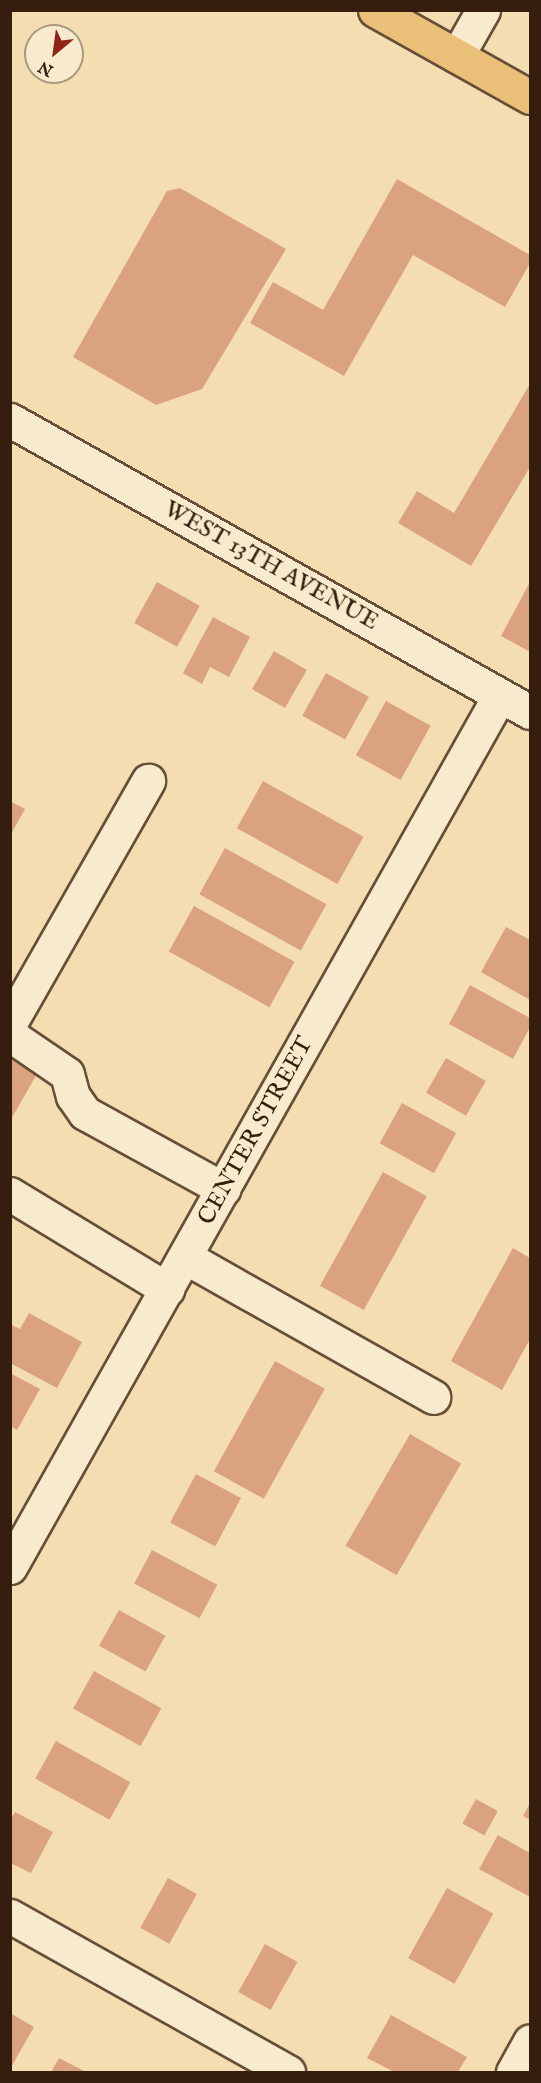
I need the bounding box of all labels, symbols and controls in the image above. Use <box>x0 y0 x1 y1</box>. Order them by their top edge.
north arrow <box>24 24 84 84</box>
text: N <box>35 56 57 80</box>
street label: WEST 13TH AVENUE <box>159 495 383 637</box>
street label: CENTER STREET <box>192 1032 320 1230</box>

